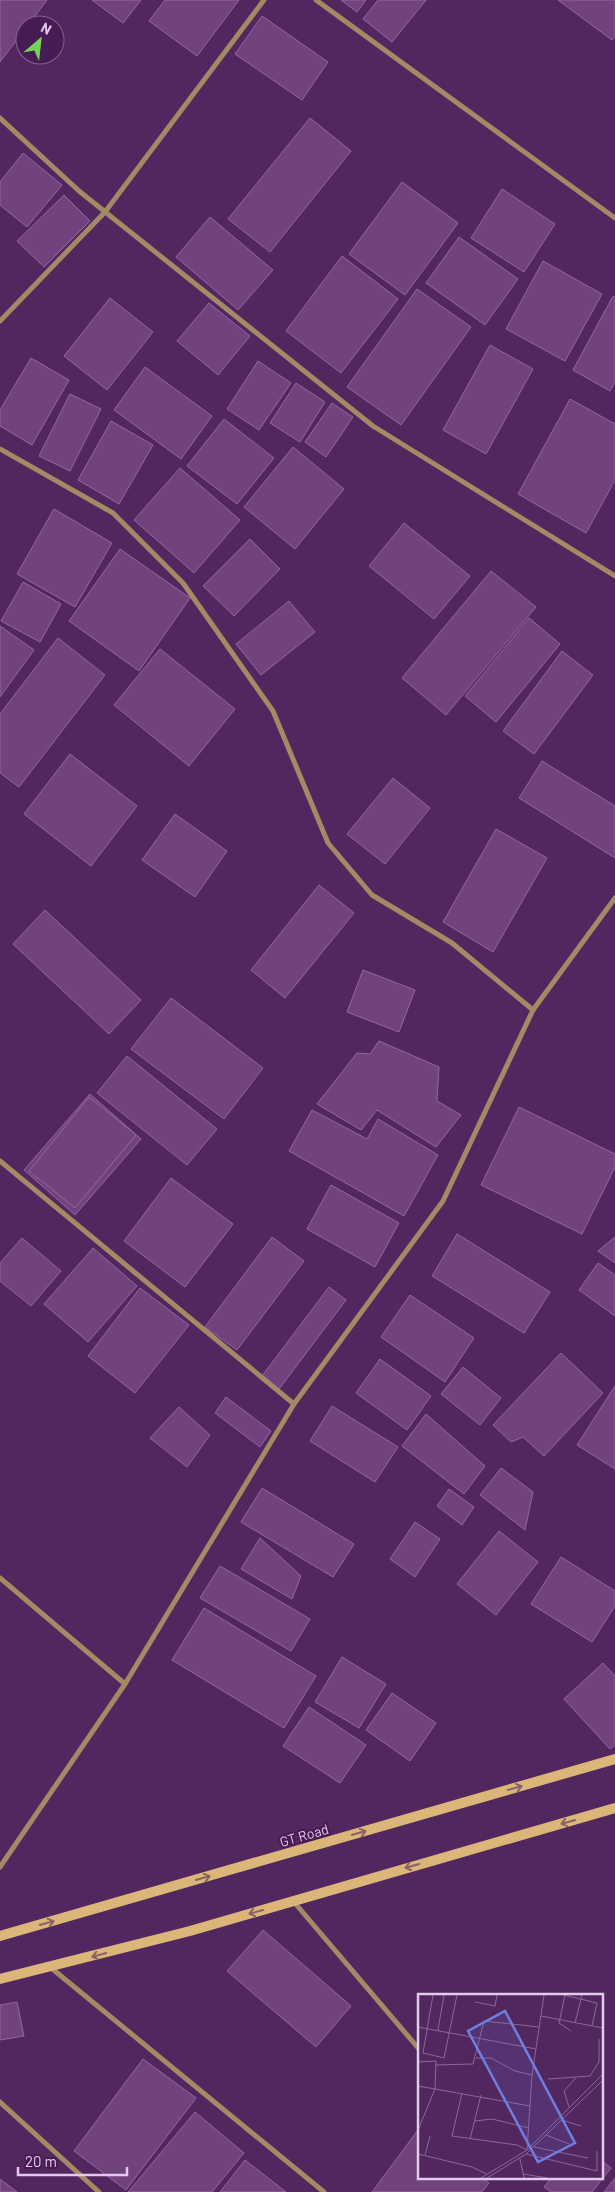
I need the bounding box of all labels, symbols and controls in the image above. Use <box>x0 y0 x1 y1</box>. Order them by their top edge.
north arrow <box>15 15 65 65</box>
text: N <box>38 18 54 38</box>
one-way arrow <box>507 1783 523 1792</box>
one-way arrow <box>561 1817 577 1827</box>
street label: GT Road <box>278 1820 330 1850</box>
one-way arrow <box>351 1828 367 1837</box>
one-way arrow <box>404 1862 420 1872</box>
one-way arrow <box>195 1872 211 1882</box>
one-way arrow <box>248 1907 264 1917</box>
one-way arrow <box>38 1917 54 1927</box>
one-way arrow <box>92 1950 108 1960</box>
inset map <box>418 1994 602 2180</box>
scale bar <box>18 2144 126 2176</box>
text: 20 m <box>25 2152 57 2170</box>

